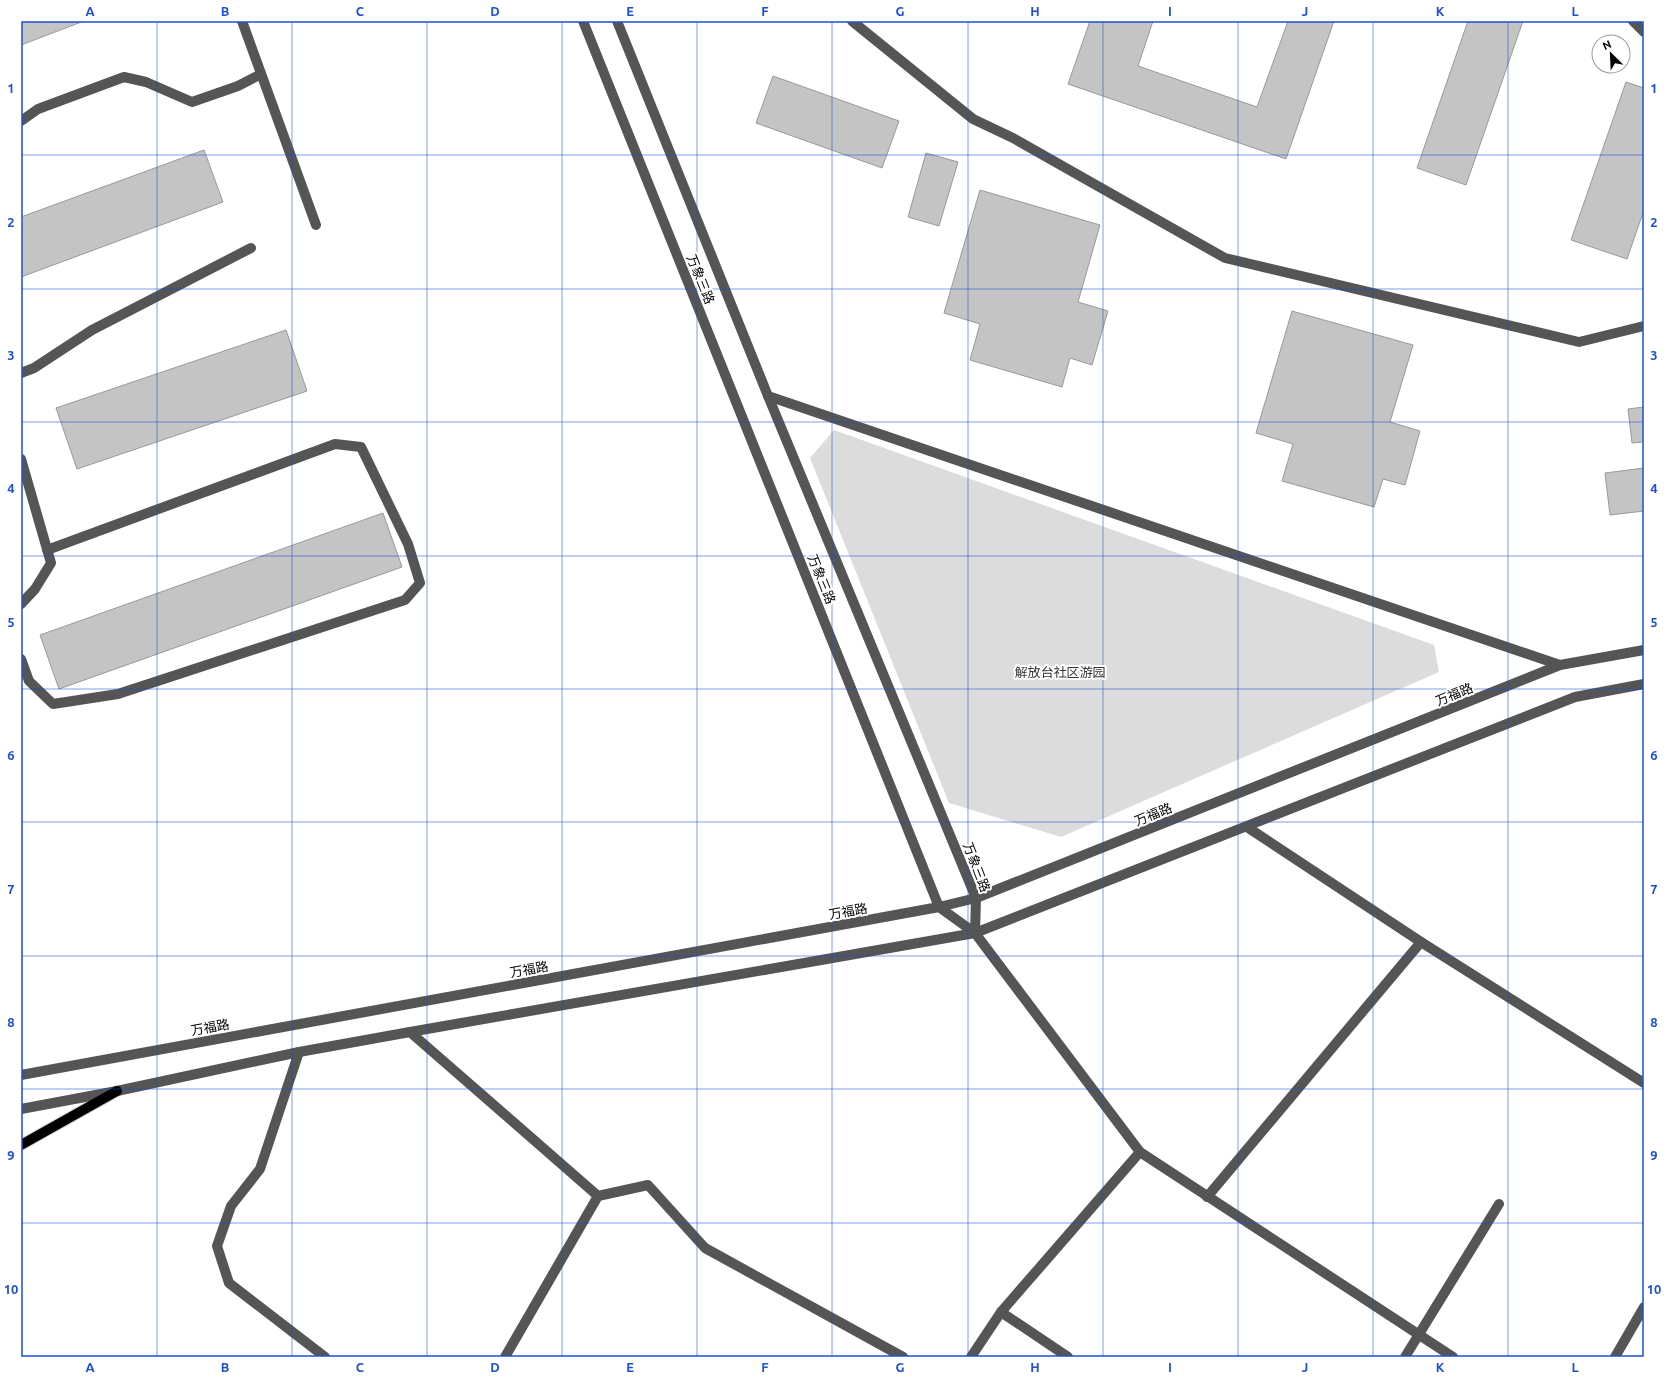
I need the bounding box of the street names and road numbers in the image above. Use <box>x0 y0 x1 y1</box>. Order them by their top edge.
street label: 万象三路 <box>685 252 717 306</box>
street label: 万象三路 <box>806 552 838 606</box>
street label: 万福路 <box>1433 680 1475 708</box>
street label: 万福路 <box>1132 800 1174 828</box>
street label: 万象三路 <box>961 840 993 894</box>
street label: 万福路 <box>828 901 868 921</box>
street label: 万福路 <box>509 959 549 979</box>
street label: 万福路 <box>190 1017 230 1037</box>

